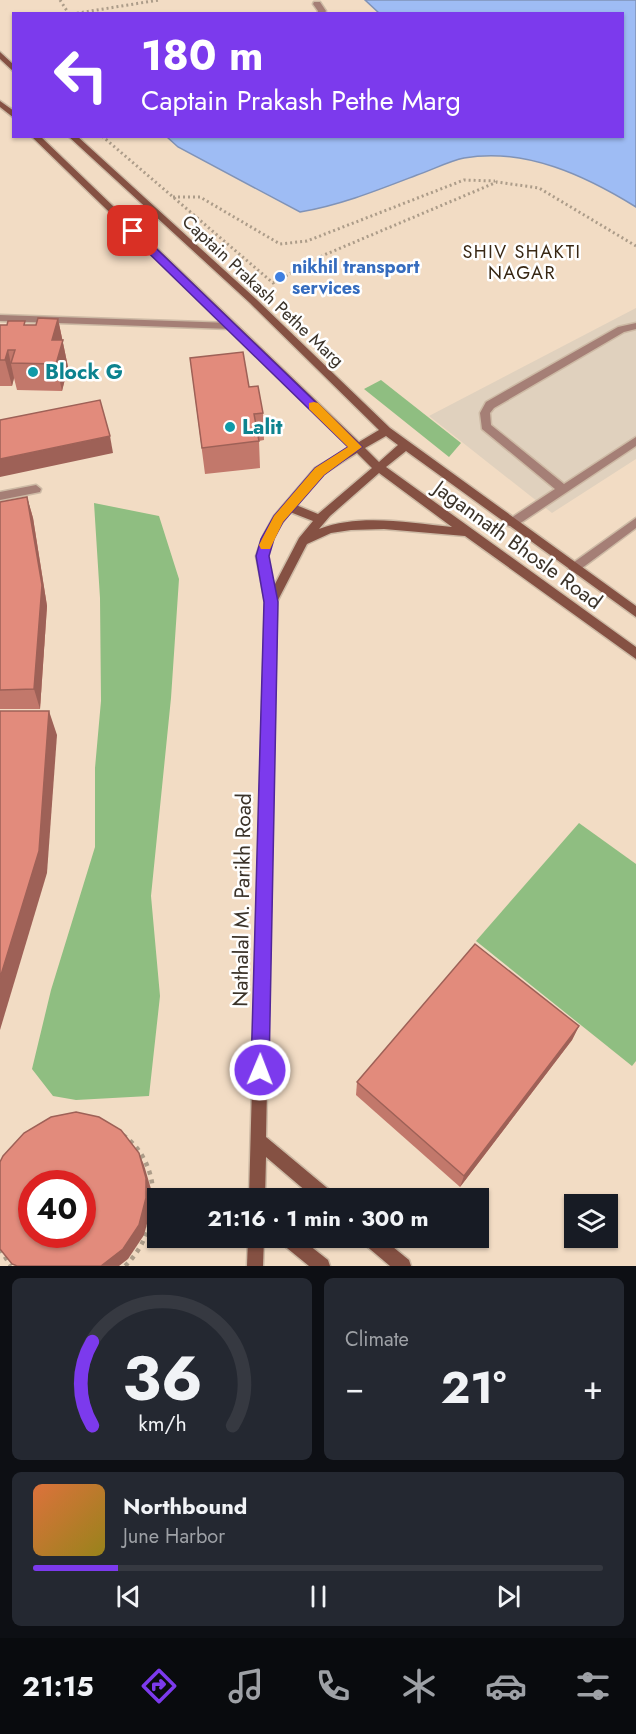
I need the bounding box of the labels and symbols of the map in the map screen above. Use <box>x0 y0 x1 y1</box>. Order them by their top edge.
pin <box>107 205 158 256</box>
street label: Captain Prakash Pethe Marg <box>176 209 350 373</box>
district label: SHIV SHAKTI NAGAR <box>462 239 582 286</box>
place label: nikhil transport services <box>292 254 420 301</box>
marker: nikhil transport services <box>273 270 287 284</box>
place label: Block G <box>45 357 123 387</box>
marker: Block G <box>26 365 40 379</box>
place label: Lalit <box>242 412 283 442</box>
marker: Lalit <box>223 420 237 434</box>
street label: Jagannath Bhosle Road <box>425 472 608 616</box>
street label: Nathalal M. Parikh Road <box>225 793 259 1007</box>
position arrow <box>228 1038 292 1102</box>
speed limit sign: 40 <box>18 1170 96 1248</box>

